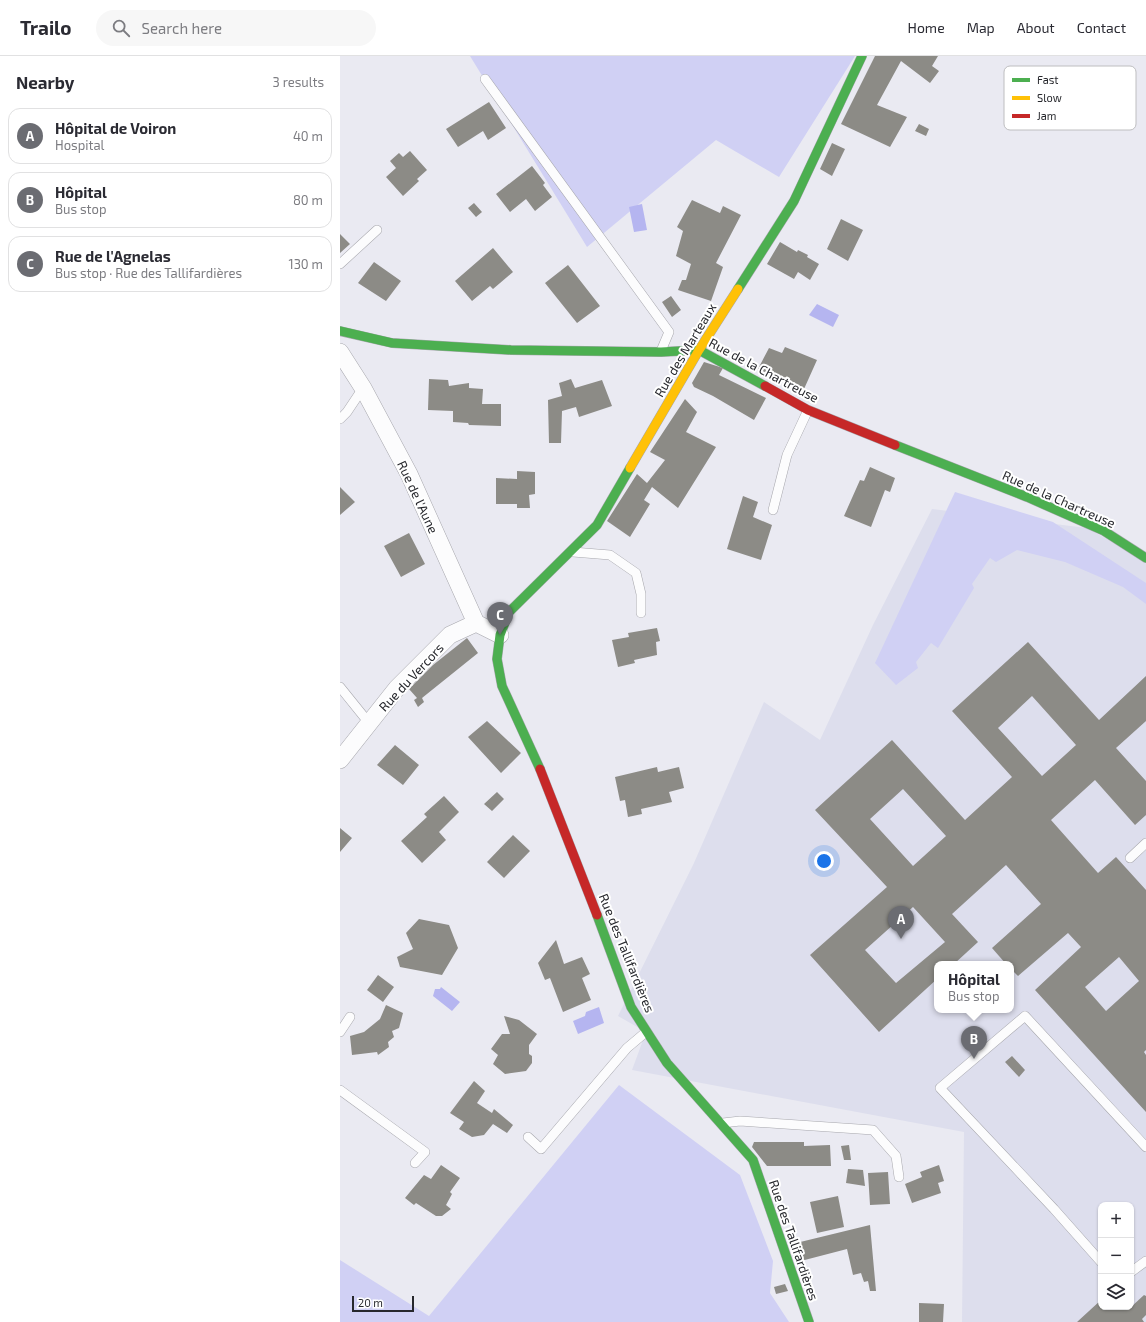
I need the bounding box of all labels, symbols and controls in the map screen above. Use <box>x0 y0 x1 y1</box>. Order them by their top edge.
search box <box>96 10 376 46</box>
text: Trailo <box>20 16 72 39</box>
icon: search <box>110 17 132 39</box>
text: Search here <box>142 19 222 37</box>
text: Home <box>908 19 945 36</box>
text: Map <box>967 19 995 36</box>
text: About <box>1017 19 1055 36</box>
text: Contact <box>1077 19 1126 36</box>
legend <box>1004 66 1136 130</box>
text: Nearby <box>16 72 74 92</box>
text: Fast <box>1037 73 1059 86</box>
text: 3 results <box>273 74 324 90</box>
text: Slow <box>1037 91 1062 104</box>
text: Jam <box>1037 109 1056 122</box>
text: Hôpital de Voiron <box>55 119 176 137</box>
text: A <box>26 128 34 144</box>
text: 40 m <box>293 128 323 144</box>
text: Hospital <box>55 137 104 153</box>
text: Hôpital <box>55 183 107 201</box>
text: B <box>26 192 34 208</box>
text: 80 m <box>293 192 323 208</box>
text: Bus stop <box>55 201 106 217</box>
text: Rue de l'Agnelas <box>55 247 171 265</box>
text: C <box>26 256 34 272</box>
text: 130 m <box>288 256 323 272</box>
text: Bus stop · Rue des Tallifardières <box>55 265 242 281</box>
street label: Rue des Marteaux <box>651 300 719 400</box>
street label: Rue de la Chartreuse <box>706 334 822 406</box>
street label: Rue de l'Aune <box>394 458 442 536</box>
street label: Rue de la Chartreuse <box>1000 467 1118 531</box>
pin: C <box>487 602 513 635</box>
street label: Rue du Vercors <box>375 639 447 715</box>
your location <box>814 851 834 871</box>
street label: Rue des Tallifardières <box>596 891 658 1015</box>
pin: A <box>888 906 914 939</box>
popup <box>934 961 1014 1013</box>
text: Hôpital <box>948 970 1000 988</box>
text: Bus stop <box>948 988 999 1004</box>
pin: B <box>961 1026 987 1059</box>
street label: Rue des Tallifardières <box>766 1177 822 1303</box>
map controls <box>1098 1202 1134 1310</box>
button: + <box>1098 1202 1134 1238</box>
button: − <box>1098 1238 1134 1274</box>
button: layers <box>1098 1274 1134 1310</box>
scale bar <box>352 1294 414 1313</box>
text: 20 m <box>358 1296 383 1309</box>

